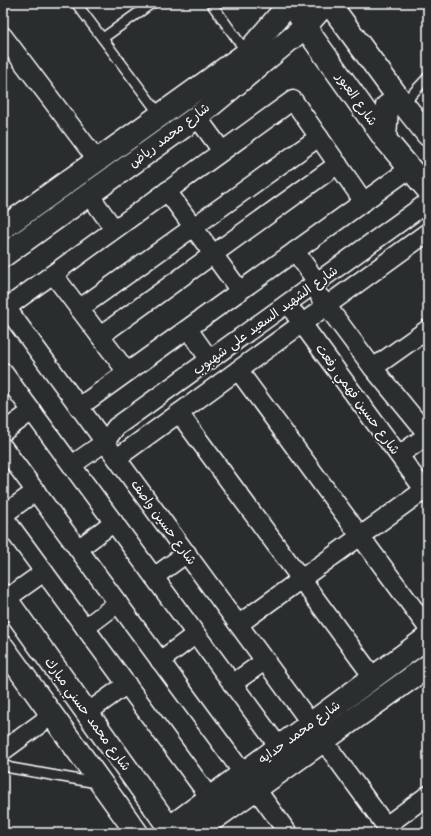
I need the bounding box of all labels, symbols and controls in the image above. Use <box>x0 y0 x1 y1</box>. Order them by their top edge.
street label: شارع العبور <box>331 69 381 129</box>
street label: شارع محمد رياض <box>126 100 214 172</box>
street label: شارع الشهيد السعيد على شهبوب <box>190 262 342 379</box>
street label: شارع حسين فهمي رفعت <box>310 341 403 459</box>
street label: شارع حسين واصف <box>127 477 200 569</box>
street label: شارع محمد حسني مبارك <box>39 655 134 776</box>
street label: شارع محمد حدايه <box>255 697 344 768</box>

